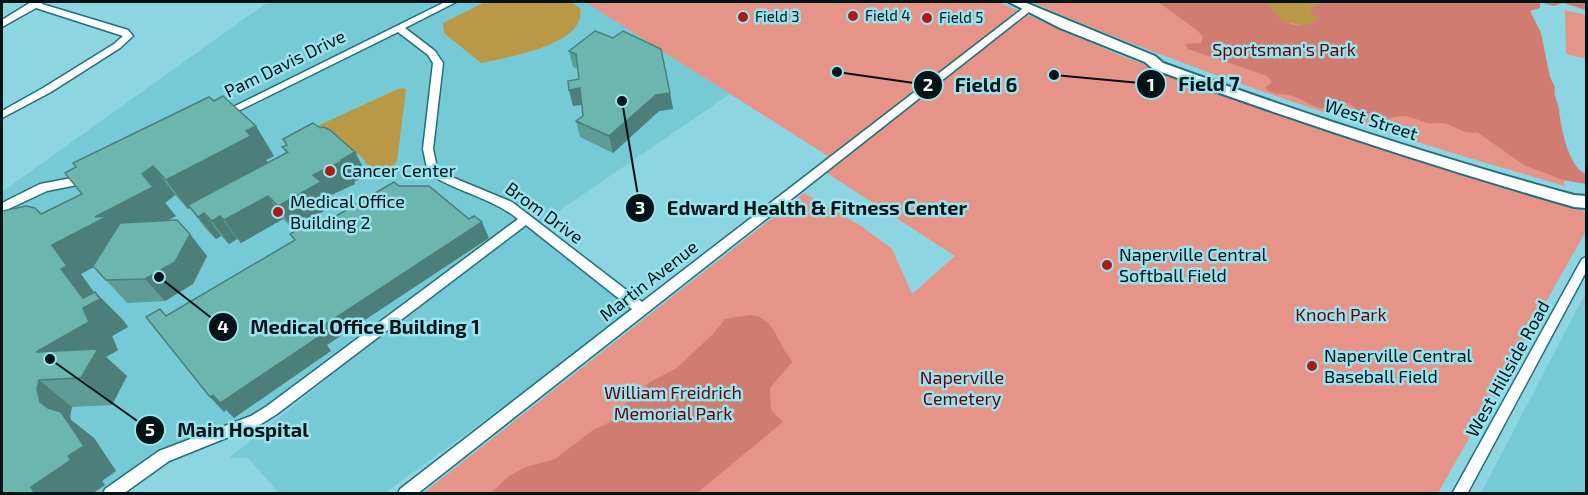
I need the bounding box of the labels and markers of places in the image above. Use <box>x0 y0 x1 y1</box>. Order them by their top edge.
place label: Field 4 <box>865 6 910 24</box>
place label: Field 3 <box>755 7 800 25</box>
place label: Field 5 <box>939 8 983 26</box>
marker: Field 4 <box>846 9 860 23</box>
marker: Field 3 <box>736 10 750 24</box>
marker: Field 5 <box>920 11 934 25</box>
callout: Field 7 <box>1136 65 1251 103</box>
callout: Field 6 <box>913 66 1030 104</box>
place label: Cancer Center <box>342 159 456 181</box>
marker: Cancer Center <box>323 164 337 178</box>
callout: Edward Health & Fitness Center <box>625 189 979 227</box>
place label: Medical Office Building 2 <box>290 190 405 233</box>
marker: Medical Office Building 2 <box>271 205 285 219</box>
place label: Naperville Central Softball Field <box>1119 243 1268 286</box>
marker: Naperville Central Softball Field <box>1100 258 1114 272</box>
callout: Medical Office Building 1 <box>208 308 492 346</box>
place label: Naperville Central Baseball Field <box>1324 344 1473 387</box>
marker: Naperville Central Baseball Field <box>1305 359 1319 373</box>
callout: Main Hospital <box>135 411 321 449</box>

